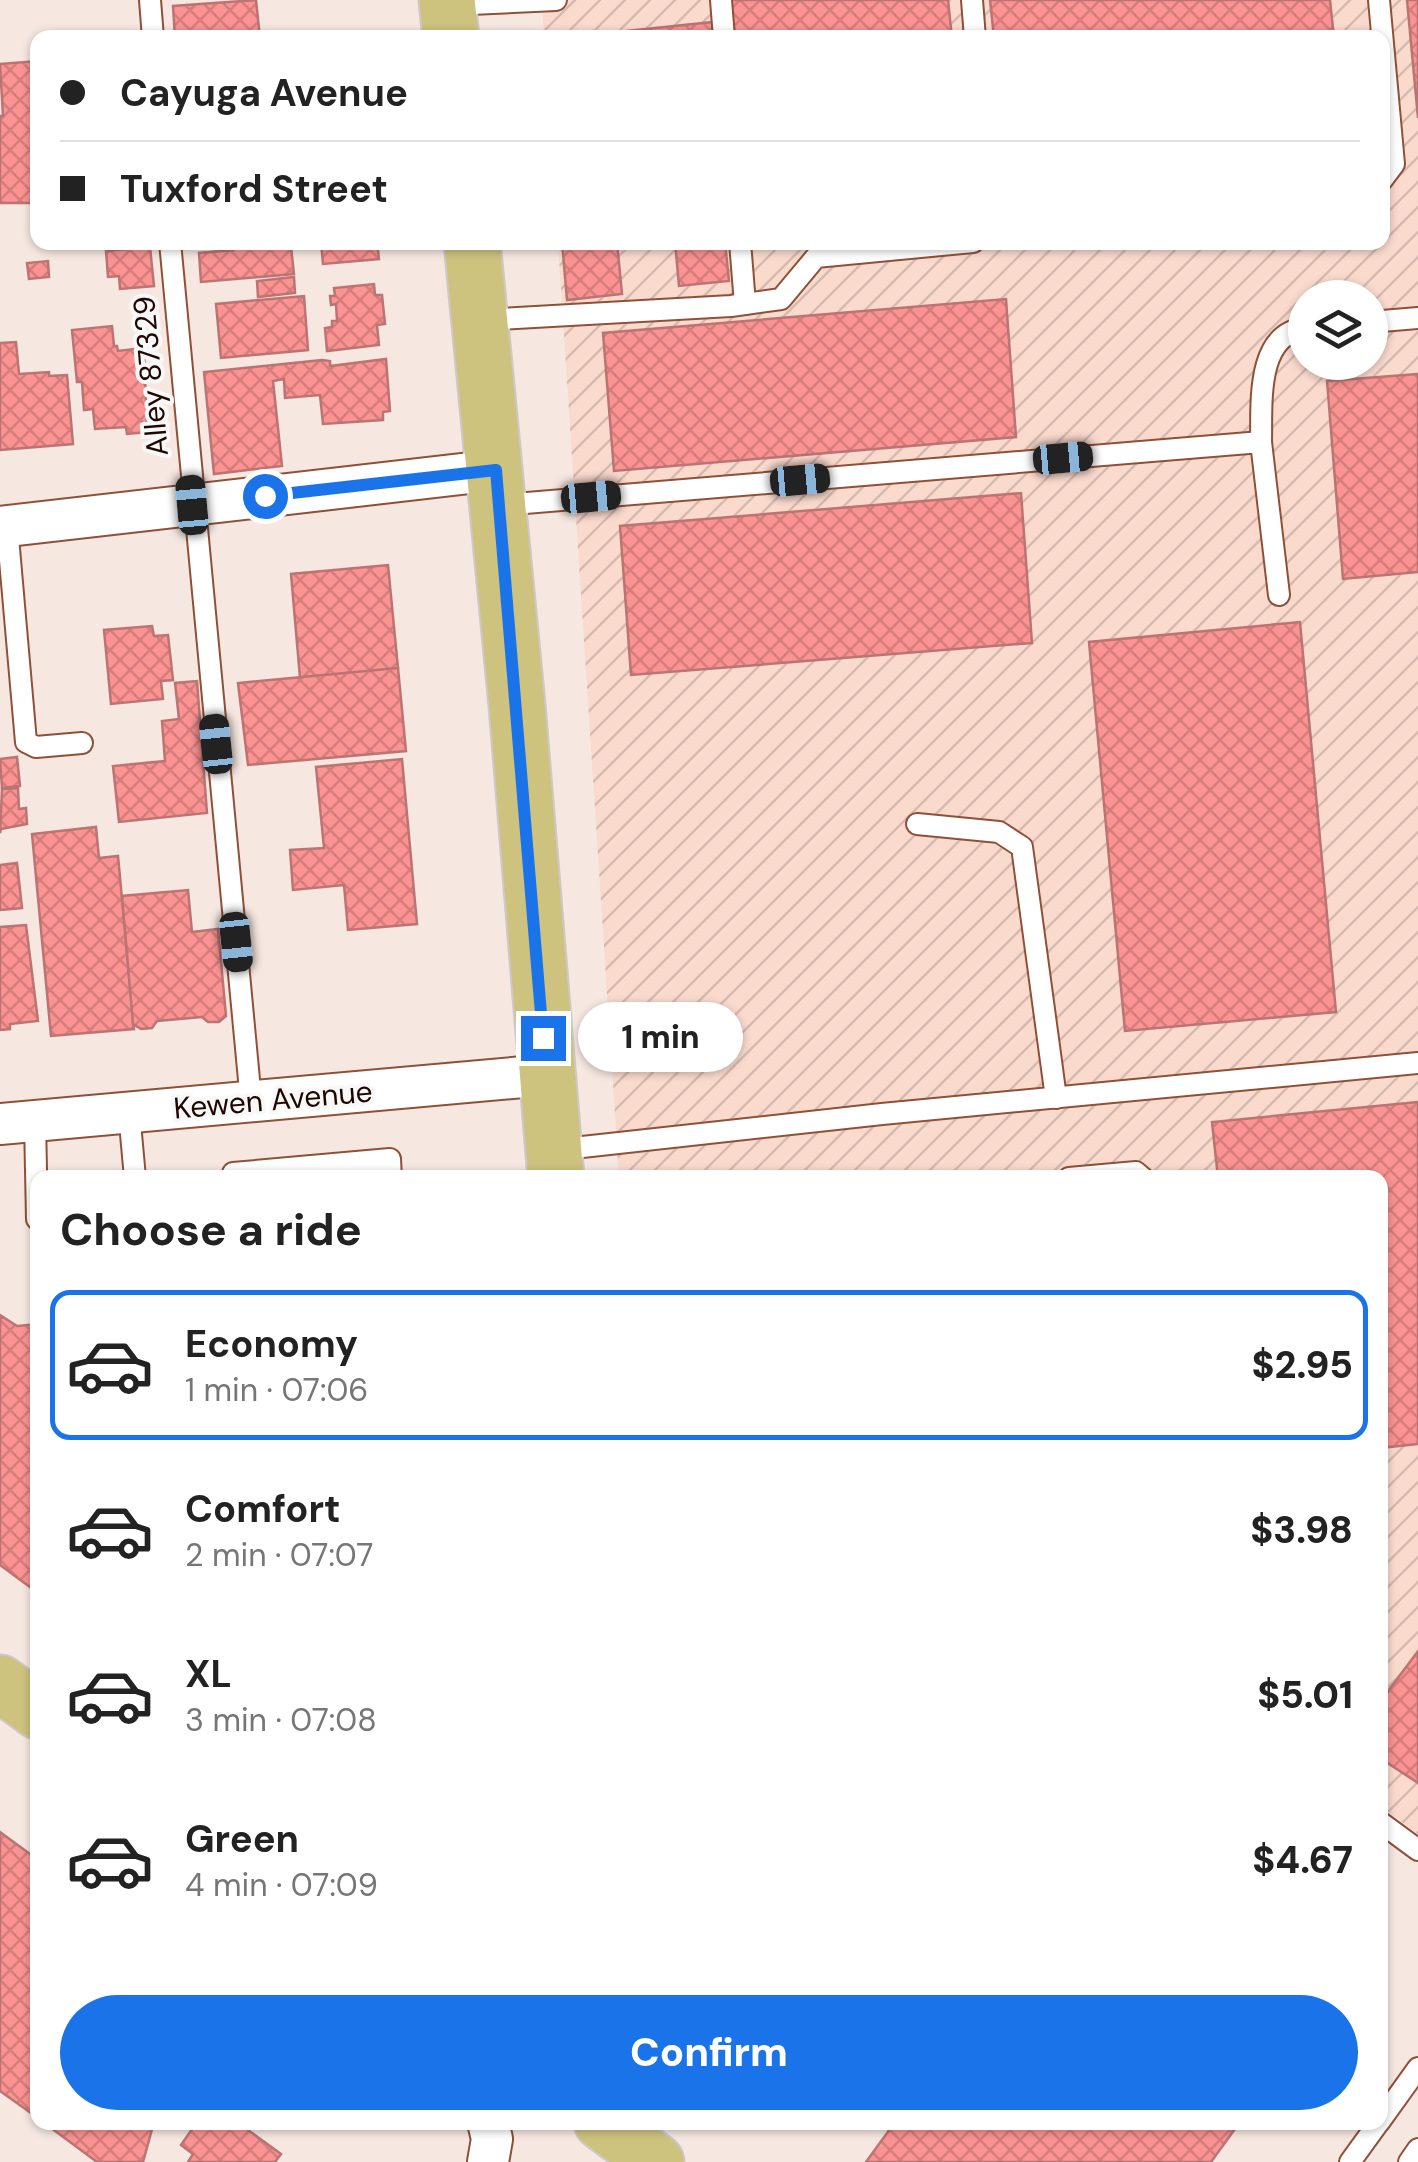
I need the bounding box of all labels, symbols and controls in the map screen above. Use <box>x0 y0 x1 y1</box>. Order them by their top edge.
text: Cayuga Avenue <box>120 68 408 118</box>
text: Tuxford Street <box>120 164 388 214</box>
map controls <box>1288 280 1388 380</box>
button: layers <box>1288 280 1388 380</box>
street label: Alley 87329 <box>124 294 177 458</box>
car <box>1032 440 1094 476</box>
car <box>769 462 831 498</box>
car <box>174 474 210 536</box>
route start <box>243 474 288 519</box>
car <box>560 479 622 515</box>
car <box>198 713 234 775</box>
car <box>218 911 254 973</box>
callout: 1 min <box>578 1003 743 1073</box>
route end <box>521 1016 566 1061</box>
text: 1 min <box>621 1016 700 1058</box>
street label: Kewen Avenue <box>172 1071 374 1128</box>
text: Choose a ride <box>60 1200 362 1259</box>
text: Economy <box>185 1319 358 1369</box>
icon: car <box>65 1320 155 1410</box>
text: $2.95 <box>1252 1340 1353 1390</box>
text: 1 min · 07:06 <box>185 1369 368 1411</box>
text: Comfort <box>185 1484 341 1534</box>
icon: car <box>65 1485 155 1575</box>
text: $3.98 <box>1250 1505 1353 1555</box>
text: 2 min · 07:07 <box>185 1534 373 1576</box>
text: XL <box>185 1649 232 1699</box>
icon: car <box>65 1650 155 1740</box>
text: $5.01 <box>1257 1670 1353 1720</box>
text: 3 min · 07:08 <box>185 1699 377 1741</box>
text: Green <box>185 1814 299 1864</box>
icon: car <box>65 1815 155 1905</box>
text: $4.67 <box>1252 1835 1353 1885</box>
text: 4 min · 07:09 <box>185 1864 378 1906</box>
button: Confirm <box>60 1995 1358 2110</box>

